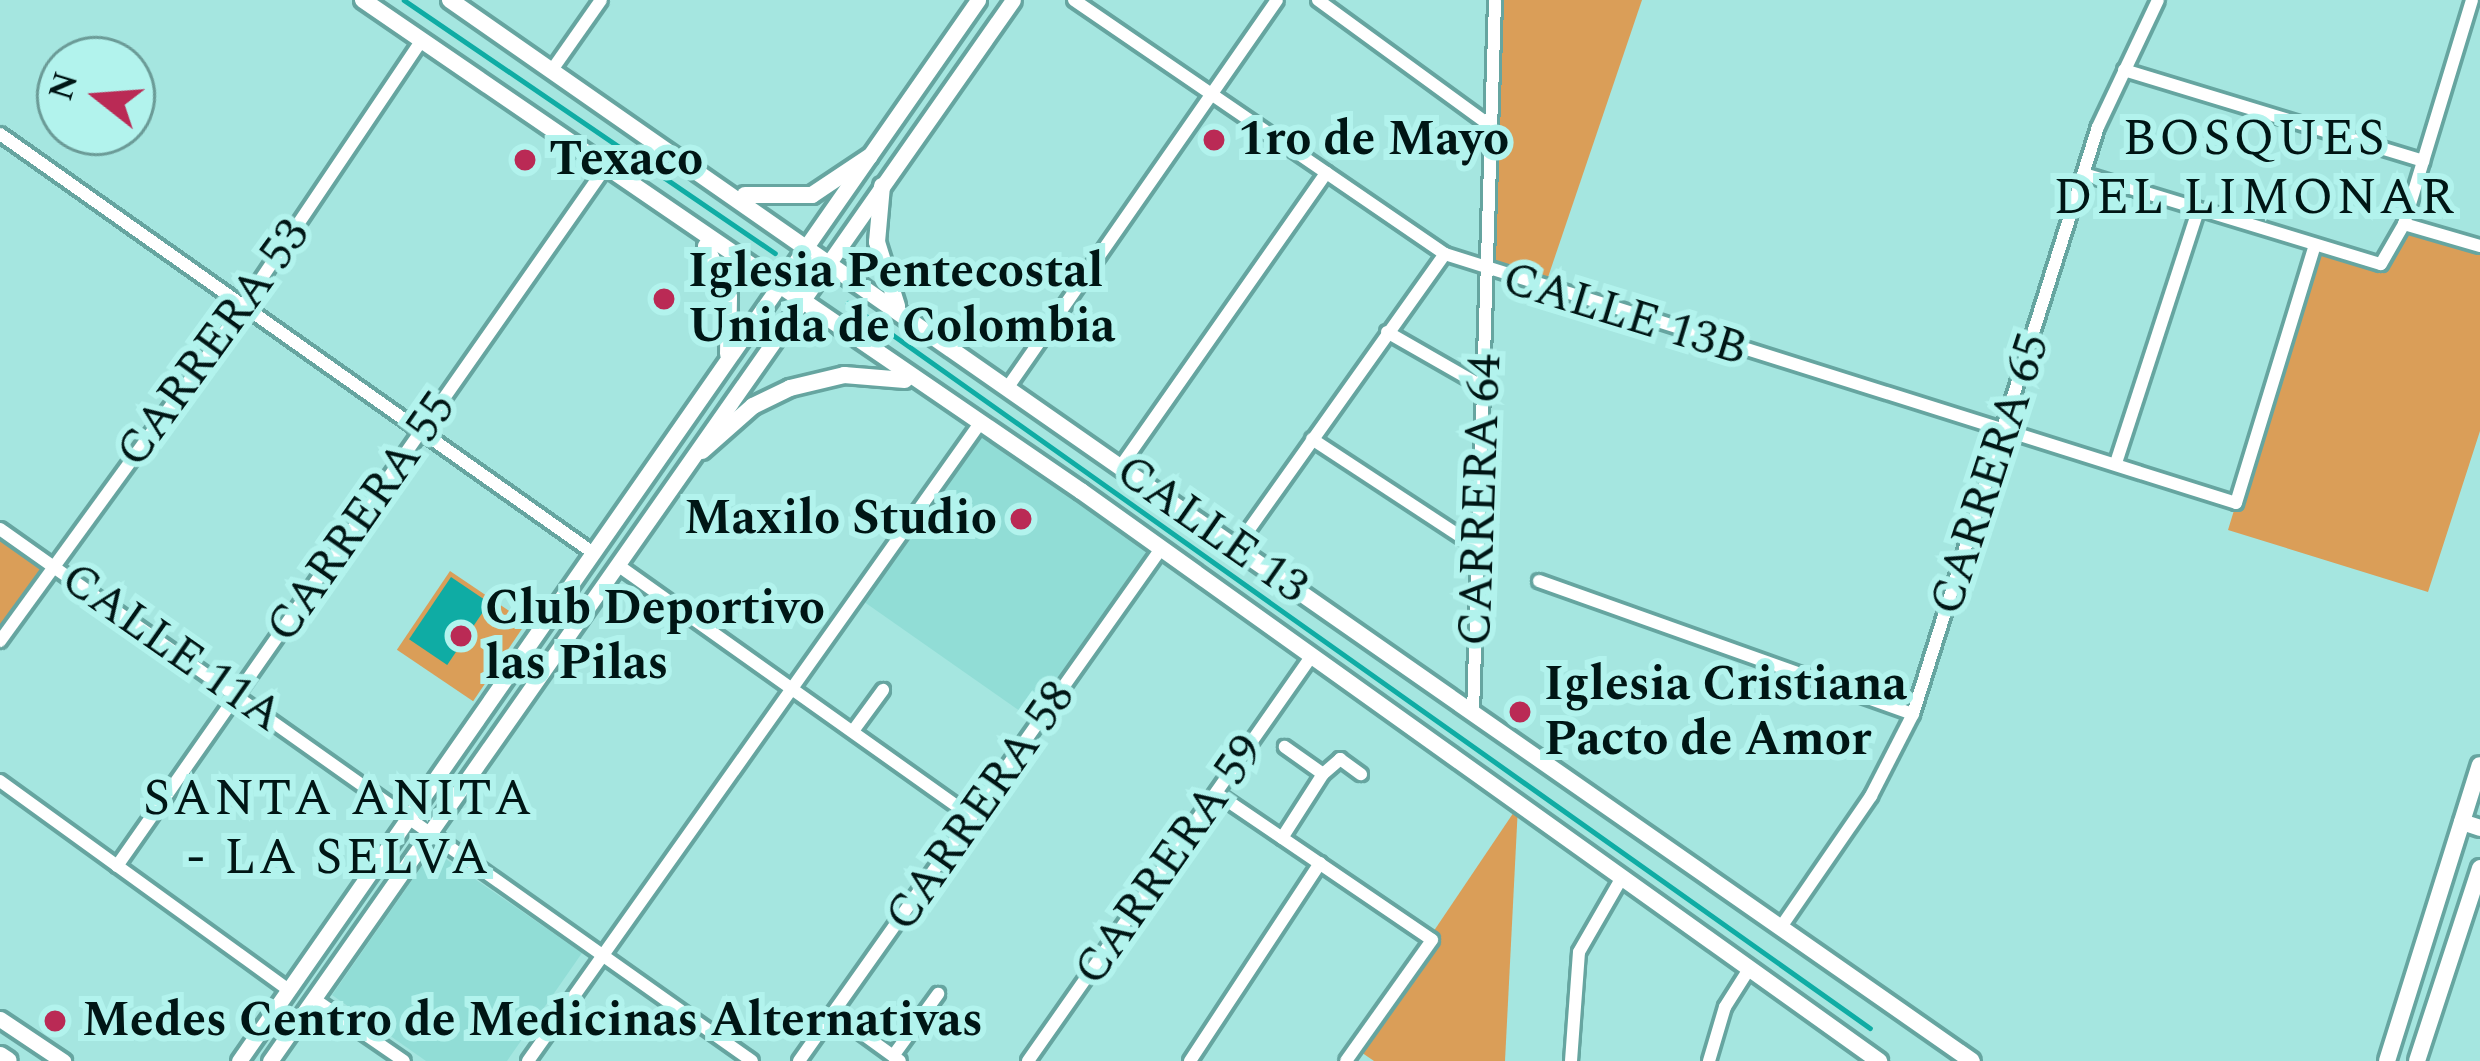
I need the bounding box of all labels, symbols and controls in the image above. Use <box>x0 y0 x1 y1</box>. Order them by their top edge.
north arrow <box>36 36 156 156</box>
text: N <box>37 66 92 107</box>
district label: BOSQUES DEL LIMONAR <box>2053 109 2457 229</box>
place label: 1ro de Mayo <box>1238 111 1509 169</box>
marker: 1ro de Mayo <box>1201 127 1227 153</box>
place label: Texaco <box>549 131 703 189</box>
marker: Texaco <box>512 147 538 173</box>
street label: CARRERA 53 <box>104 208 322 478</box>
place label: Iglesia Pentecostal Unida de Colombia <box>688 242 1116 355</box>
street label: CALLE 13B <box>1496 250 1754 378</box>
marker: Iglesia Pentecostal Unida de Colombia <box>651 286 677 312</box>
street label: CARRERA 65 <box>1917 326 2063 622</box>
street label: CARRERA 64 <box>1446 353 1514 647</box>
street label: CARRERA 55 <box>254 381 468 653</box>
street label: CALLE 13 <box>1105 442 1319 616</box>
place label: Maxilo Studio <box>684 490 997 548</box>
marker: Maxilo Studio <box>1008 506 1034 532</box>
street label: CALLE 11A <box>50 550 294 744</box>
place label: Club Deportivo las Pilas <box>485 579 825 692</box>
marker: Club Deportivo las Pilas <box>448 623 474 649</box>
place label: Iglesia Cristiana Pacto de Amor <box>1544 655 1907 768</box>
street label: CARRERA 58 <box>873 670 1087 942</box>
marker: Iglesia Cristiana Pacto de Amor <box>1507 699 1533 725</box>
street label: CARRERA 59 <box>1062 724 1276 996</box>
district label: SANTA ANITA - LA SELVA <box>143 769 535 889</box>
place label: Medes Centro de Medicinas Alternativas <box>82 992 983 1050</box>
marker: Medes Centro de Medicinas Alternativas <box>39 1005 71 1037</box>

